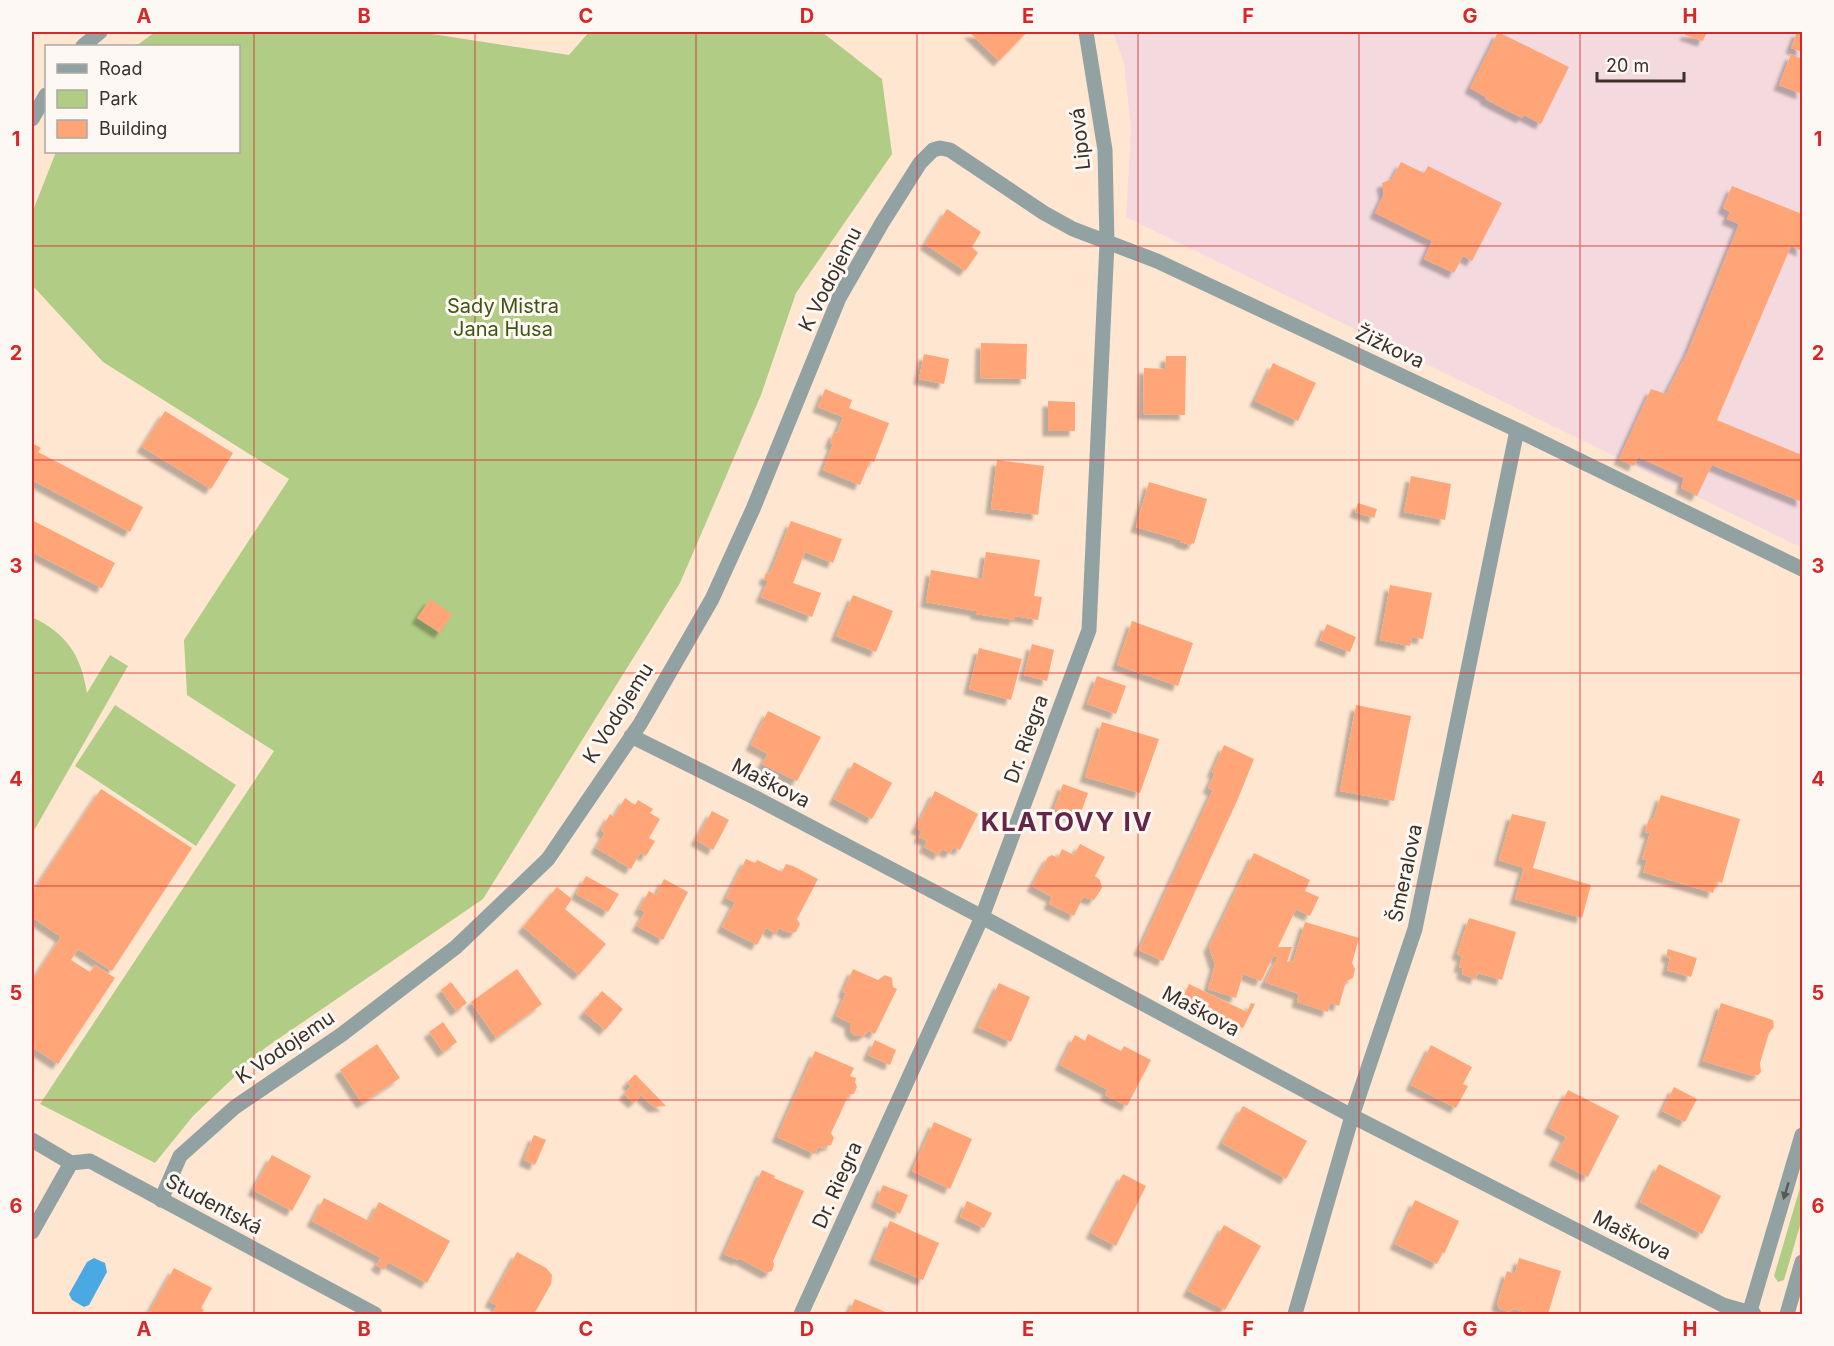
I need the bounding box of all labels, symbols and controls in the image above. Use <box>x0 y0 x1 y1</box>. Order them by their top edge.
text: A <box>137 4 152 28</box>
text: B <box>357 4 371 28</box>
text: C <box>579 4 593 28</box>
text: D <box>800 4 814 28</box>
text: E <box>1022 4 1034 28</box>
text: F <box>1242 4 1254 28</box>
text: G <box>1462 4 1478 28</box>
text: H <box>1683 4 1697 28</box>
legend <box>45 45 240 153</box>
scale bar <box>1597 45 1684 83</box>
text: 20 m <box>1606 55 1649 76</box>
text: Road <box>99 58 142 79</box>
text: Park <box>99 88 138 109</box>
street label: Lipová <box>1065 107 1095 171</box>
text: Building <box>99 118 167 139</box>
text: 1 <box>12 127 20 151</box>
text: 1 <box>1814 127 1822 151</box>
street label: K Vodojemu <box>793 223 867 335</box>
park label: Sady Mistra Jana Husa <box>447 294 559 341</box>
street label: Žižkova <box>1352 320 1429 373</box>
text: 2 <box>10 341 22 365</box>
text: 2 <box>1812 341 1824 365</box>
text: 3 <box>10 554 22 578</box>
text: 3 <box>1812 554 1824 578</box>
street label: K Vodojemu <box>578 658 658 768</box>
street label: Dr. Riegra <box>999 691 1053 787</box>
street label: Maškova <box>728 753 814 813</box>
text: 4 <box>9 767 23 791</box>
text: 4 <box>1811 767 1825 791</box>
district label: KLATOVY IV <box>981 806 1153 837</box>
street label: Šmeralova <box>1383 822 1427 924</box>
text: 5 <box>10 981 22 1005</box>
street label: Maškova <box>1158 981 1244 1041</box>
text: 5 <box>1812 981 1824 1005</box>
street label: K Vodojemu <box>231 1005 339 1089</box>
street label: Dr. Riegra <box>807 1138 867 1232</box>
street label: Studentská <box>162 1169 266 1239</box>
one-way arrow <box>1781 1182 1790 1200</box>
text: 6 <box>10 1194 23 1218</box>
text: 6 <box>1812 1194 1825 1218</box>
street label: Maškova <box>1589 1205 1675 1265</box>
text: A <box>137 1317 152 1341</box>
text: B <box>357 1317 371 1341</box>
text: C <box>579 1317 593 1341</box>
text: D <box>800 1317 814 1341</box>
text: E <box>1022 1317 1034 1341</box>
text: F <box>1242 1317 1254 1341</box>
text: G <box>1462 1317 1478 1341</box>
text: H <box>1683 1317 1697 1341</box>

